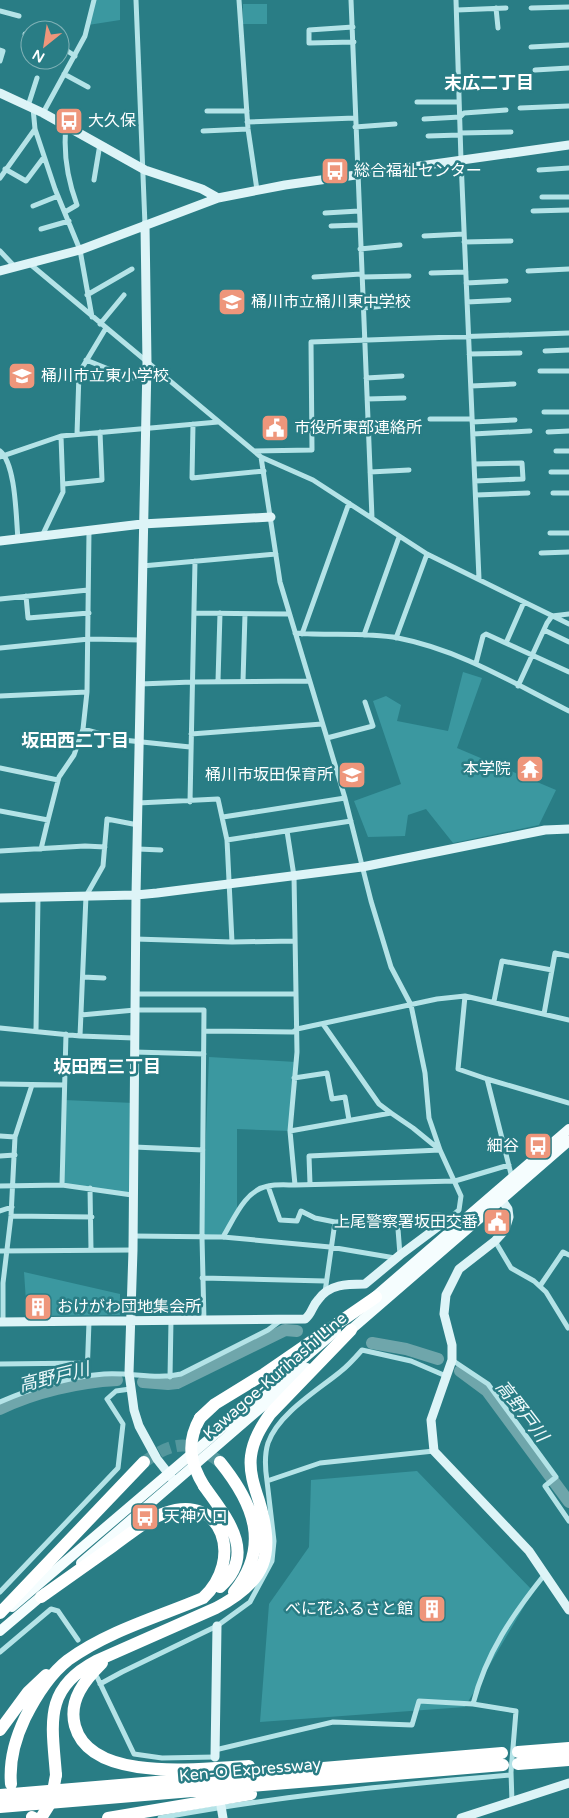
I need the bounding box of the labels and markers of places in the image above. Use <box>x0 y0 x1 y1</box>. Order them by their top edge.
bus stop icon: 大久保 <box>54 106 84 136</box>
place label: 大久保 <box>88 111 136 131</box>
bus stop icon: 総合福祉センター <box>320 156 350 186</box>
place label: 総合福祉センター <box>354 161 482 181</box>
school or university icon: 桶川市立桶川東中学校 <box>217 287 247 317</box>
place label: 桶川市立桶川東中学校 <box>251 292 411 312</box>
school or university icon: 桶川市立東小学校 <box>7 361 37 391</box>
place label: 桶川市立東小学校 <box>41 366 169 386</box>
public building icon: 市役所東部連絡所 <box>260 413 290 443</box>
place label: 市役所東部連絡所 <box>294 418 422 438</box>
temple icon: 本学院 <box>515 754 545 784</box>
place label: 本学院 <box>463 759 511 779</box>
school or university icon: 桶川市坂田保育所 <box>337 760 367 790</box>
place label: 桶川市坂田保育所 <box>205 765 333 785</box>
bus stop icon: 細谷 <box>523 1131 553 1161</box>
place label: 細谷 <box>487 1136 519 1156</box>
public building icon: 上尾警察署坂田交番 <box>482 1207 512 1237</box>
place label: 上尾警察署坂田交番 <box>334 1212 478 1232</box>
building icon: おけがわ団地集会所 <box>23 1292 53 1322</box>
place label: おけがわ団地集会所 <box>57 1297 201 1317</box>
bus stop icon: 天神入口 <box>130 1502 160 1532</box>
place label: 天神入口 <box>164 1507 228 1527</box>
building icon: べに花ふるさと館 <box>417 1594 447 1624</box>
place label: べに花ふるさと館 <box>285 1599 413 1619</box>

